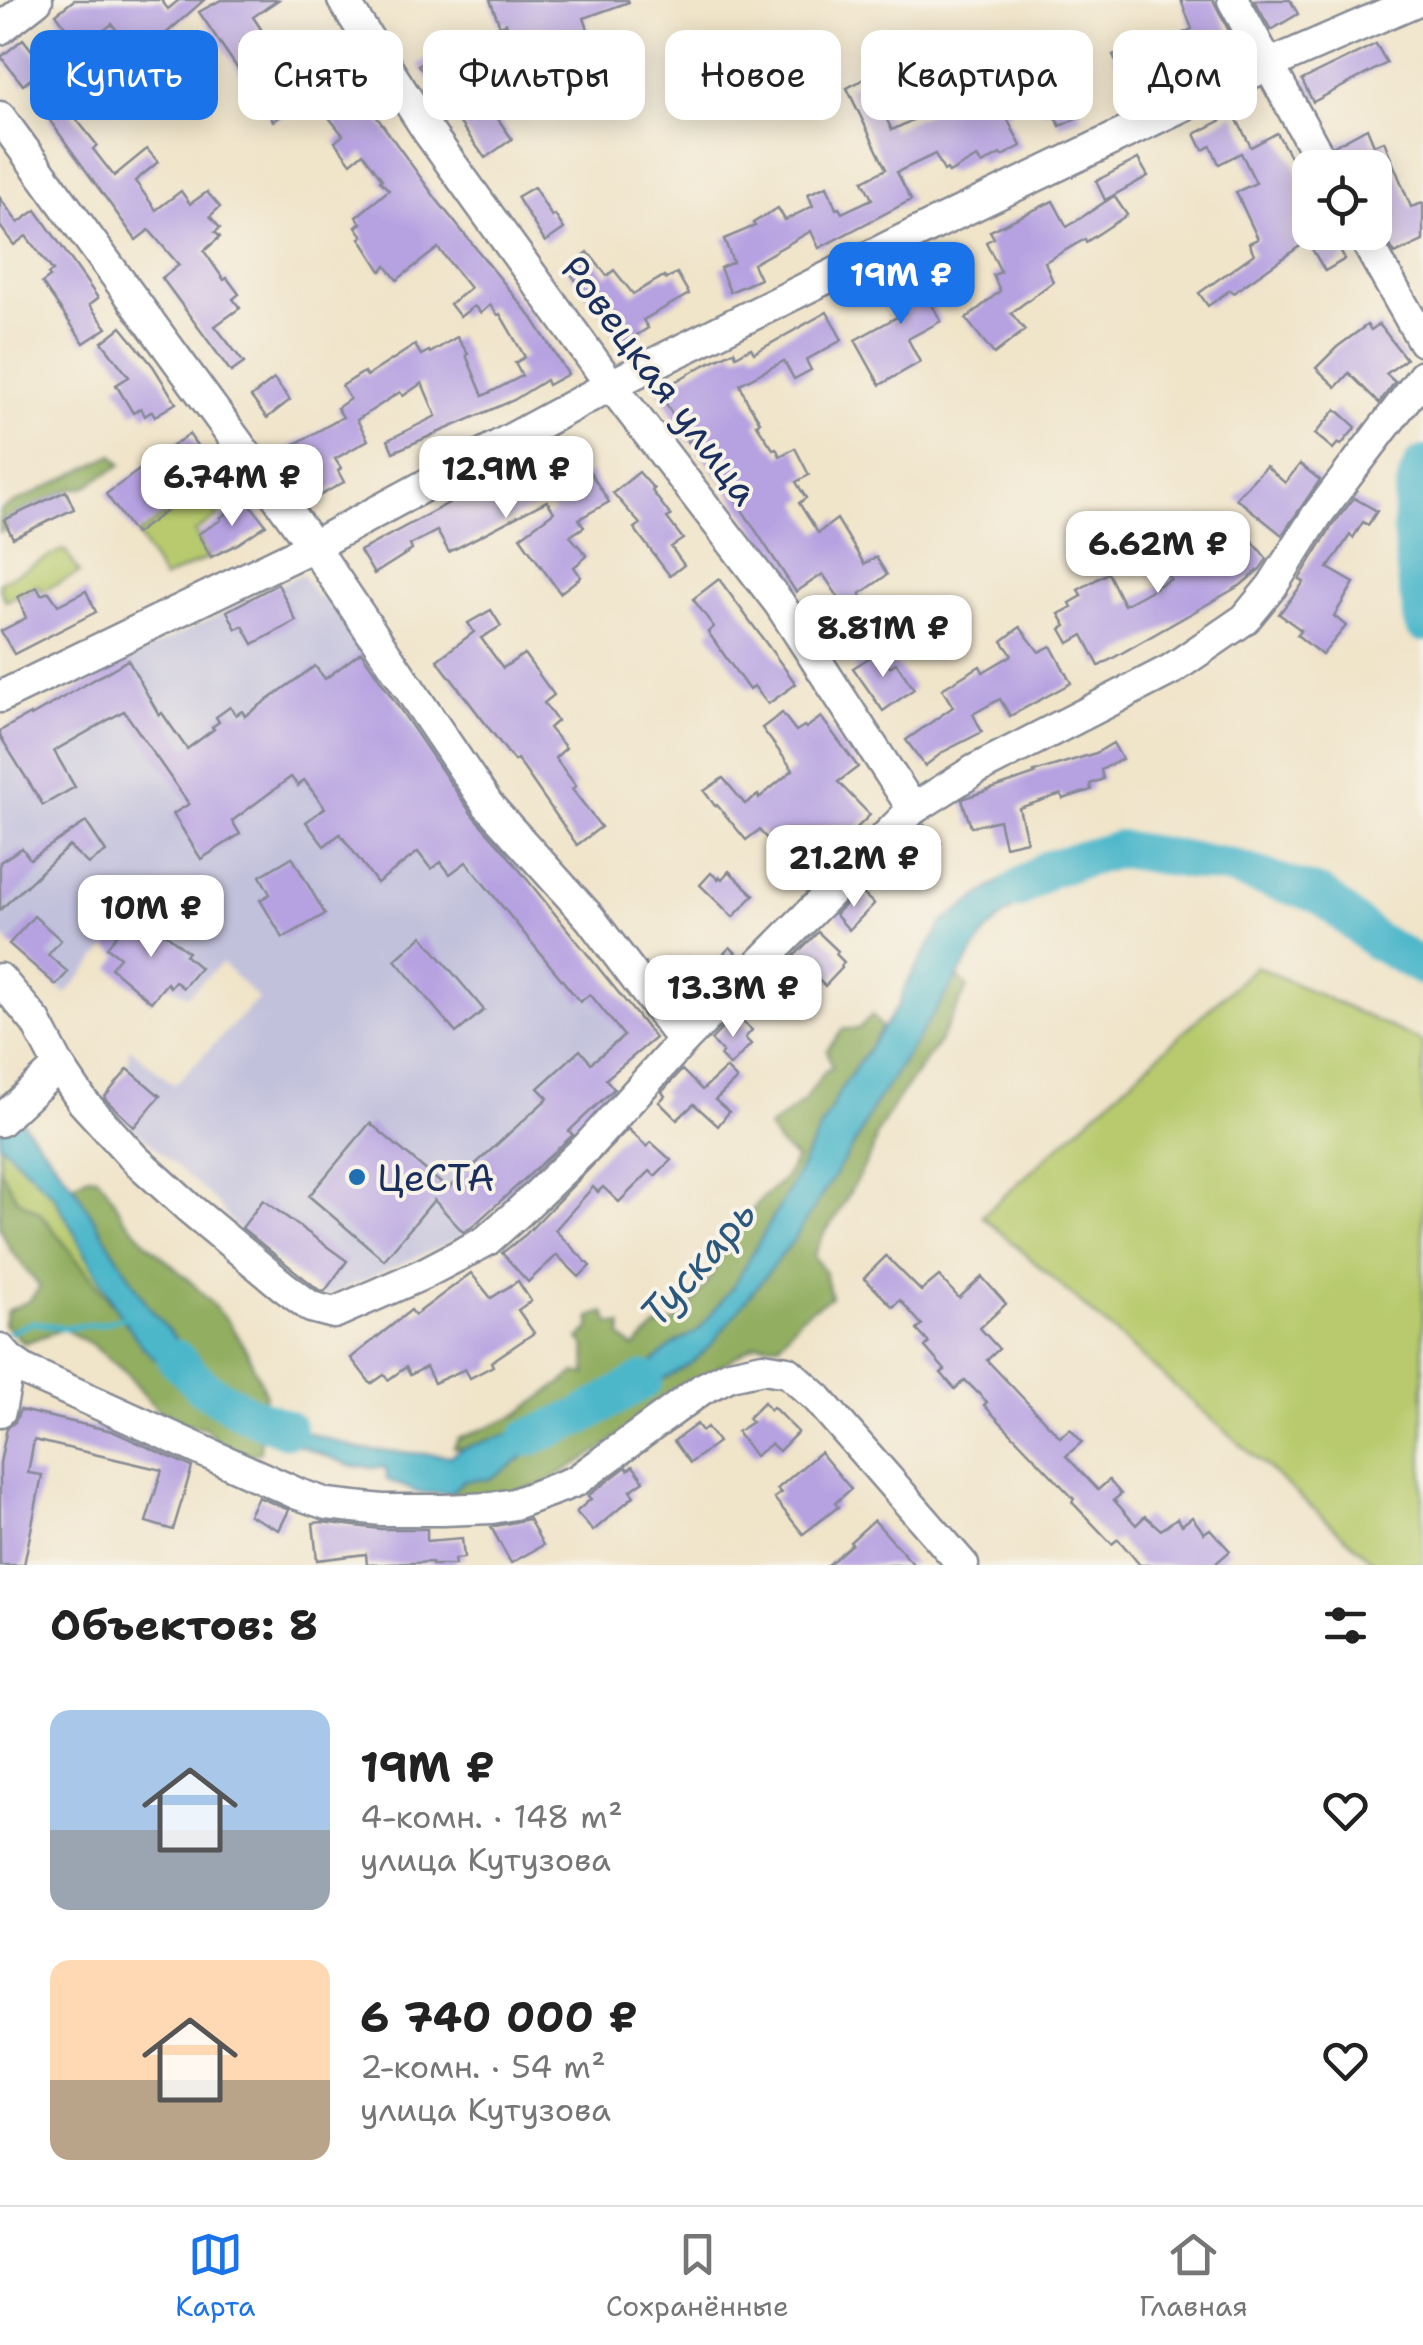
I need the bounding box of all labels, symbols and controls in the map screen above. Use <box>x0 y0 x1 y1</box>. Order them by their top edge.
chip: Купить <box>30 30 218 120</box>
chip: Снять <box>238 30 403 120</box>
chip: Фильтры <box>423 30 645 120</box>
chip: Новое <box>665 30 841 120</box>
chip: Квартира <box>861 30 1093 120</box>
chip: Дом <box>1113 30 1257 120</box>
map controls <box>1292 150 1392 250</box>
button: locate <box>1292 150 1392 250</box>
pin: 19M ₽ <box>831 242 971 327</box>
street label: Ровецкая улица <box>549 245 771 516</box>
text: 19M ₽ <box>850 253 952 296</box>
pin: 12.9M ₽ <box>414 436 598 521</box>
pin: 6.74M ₽ <box>140 444 324 529</box>
text: 12.9M ₽ <box>441 447 571 490</box>
text: 6.74M ₽ <box>163 455 301 498</box>
pin: 6.62M ₽ <box>1066 511 1250 596</box>
text: 6.62M ₽ <box>1088 522 1228 565</box>
pin: 8.81M ₽ <box>791 595 975 680</box>
text: 8.81M ₽ <box>817 606 949 649</box>
pin: 21.2M ₽ <box>762 825 946 910</box>
text: 21.2M ₽ <box>788 836 920 879</box>
pin: 10M ₽ <box>81 875 221 960</box>
text: 10M ₽ <box>100 886 202 929</box>
pin: 13.3M ₽ <box>641 955 825 1040</box>
text: 13.3M ₽ <box>667 966 799 1009</box>
place label: ЦеСТА <box>377 1152 495 1203</box>
marker: ЦеСТА <box>346 1166 368 1188</box>
water label: Тускарь <box>628 1188 768 1338</box>
text: Объектов: 8 <box>50 1597 318 1653</box>
icon: filters <box>1318 1598 1373 1653</box>
text: 19M ₽ <box>360 1739 495 1795</box>
icon: home <box>130 1750 250 1870</box>
icon: heart <box>1318 1783 1373 1838</box>
text: 4-комн. · 148 m² <box>360 1795 623 1838</box>
text: улица Кутузова <box>360 1838 611 1881</box>
text: 6 740 000 ₽ <box>360 1989 638 2045</box>
icon: home <box>130 2000 250 2120</box>
icon: heart <box>1318 2033 1373 2088</box>
text: 2-комн. · 54 m² <box>360 2045 606 2088</box>
text: улица Кутузова <box>360 2088 611 2131</box>
tab: Карта <box>175 2227 255 2325</box>
tab: Сохранённые <box>606 2227 789 2325</box>
tab: Главная <box>1139 2227 1248 2325</box>

